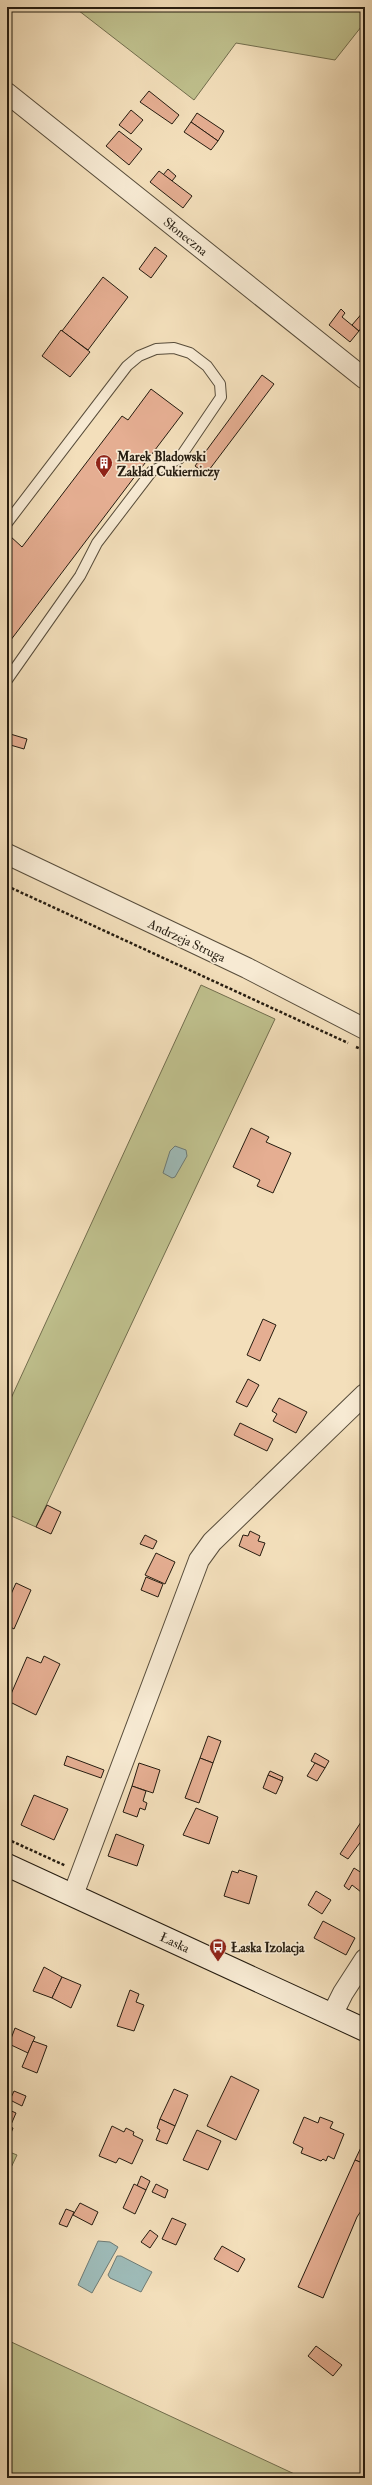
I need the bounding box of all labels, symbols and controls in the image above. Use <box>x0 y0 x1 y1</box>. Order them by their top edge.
street label: Słoneczna <box>160 214 211 260</box>
place label: Marek Bladowski Zakład Cukierniczy <box>116 449 221 481</box>
building icon: Marek Bladowski Zakład Cukierniczy <box>94 453 114 478</box>
street label: Andrzeja Struga <box>144 916 228 966</box>
street label: Łaska <box>157 1929 192 1957</box>
bus stop icon: Łaska Izolacja <box>208 1937 228 1962</box>
place label: Łaska Izolacja <box>231 1940 305 1956</box>

